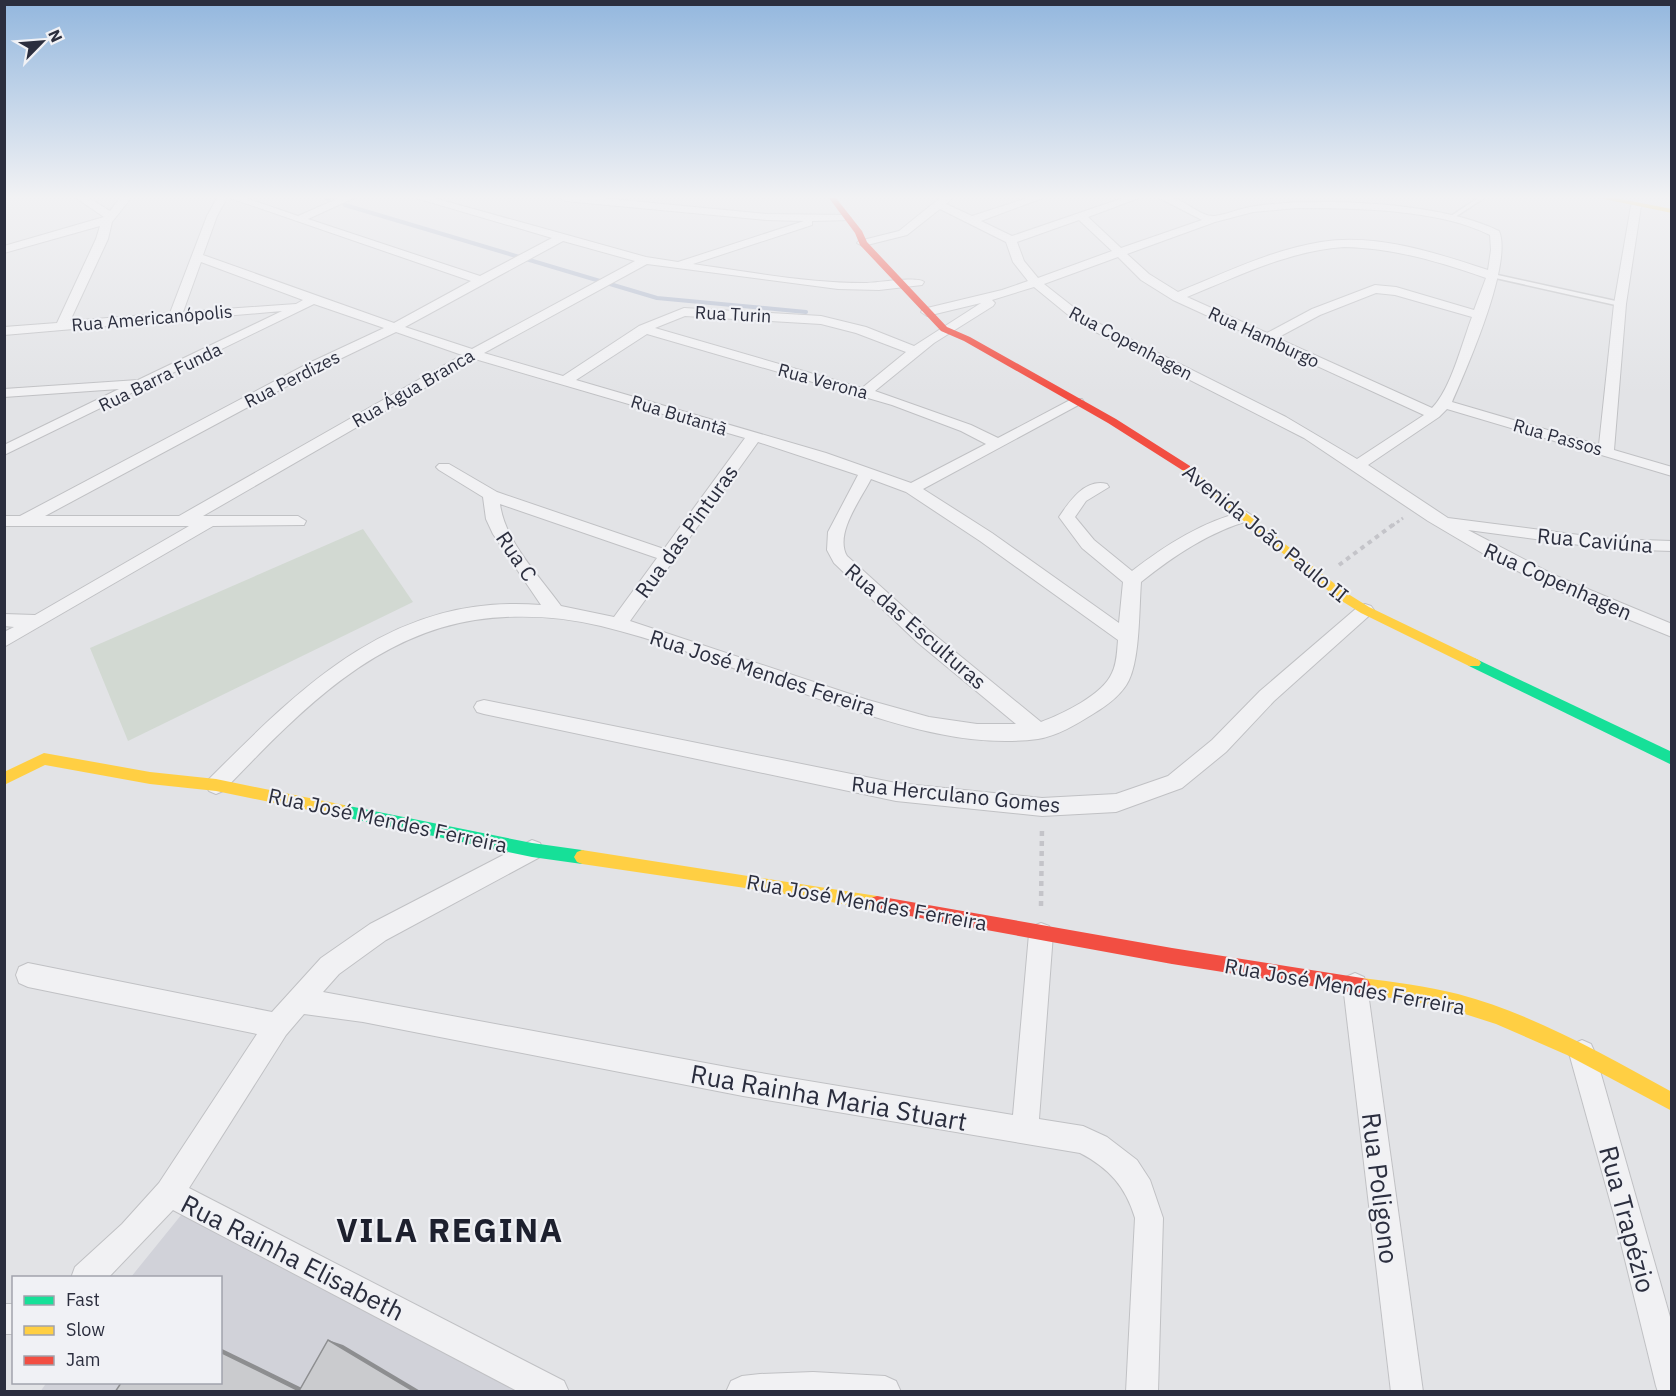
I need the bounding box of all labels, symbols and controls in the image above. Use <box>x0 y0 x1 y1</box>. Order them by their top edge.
north arrow <box>12 12 72 72</box>
text: N <box>44 26 67 45</box>
street label: Rua Americanópolis <box>71 300 233 336</box>
street label: Rua Turin <box>694 301 772 327</box>
street label: Rua Copenhagen <box>1065 301 1197 385</box>
street label: Rua Hamburgo <box>1205 301 1323 373</box>
street label: Rua Barra Funda <box>95 337 226 417</box>
street label: Rua Água Branca <box>348 343 479 432</box>
street label: Rua Perdizes <box>240 345 344 413</box>
street label: Rua Verona <box>775 358 871 404</box>
street label: Rua Butantã <box>628 389 730 441</box>
street label: Rua Passos <box>1511 413 1605 461</box>
street label: Avenida João Paulo II <box>1177 457 1355 609</box>
street label: Rua das Pinturas <box>628 459 744 603</box>
street label: Rua Caviúna <box>1536 521 1654 559</box>
street label: Rua C <box>490 526 544 586</box>
street label: Rua Copenhagen <box>1479 536 1637 626</box>
street label: Rua das Esculturas <box>839 557 993 695</box>
street label: Rua José Mendes Fereira <box>646 622 880 722</box>
street label: Rua Herculano Gomes <box>850 769 1062 819</box>
street label: Rua José Mendes Ferreira <box>266 781 510 859</box>
street label: Rua José Mendes Ferreira <box>745 867 989 937</box>
street label: Rua José Mendes Ferreira <box>1223 951 1467 1021</box>
street label: Rua Rainha Maria Stuart <box>688 1056 970 1138</box>
street label: Rua Poligono <box>1355 1110 1407 1266</box>
street label: Rua Trapézio <box>1592 1142 1664 1296</box>
street label: Rua Rainha Elisabeth <box>176 1186 410 1328</box>
district label: VILA REGINA <box>336 1208 564 1251</box>
legend <box>12 1276 222 1384</box>
text: Fast <box>66 1288 100 1311</box>
text: Slow <box>66 1318 105 1341</box>
text: Jam <box>66 1348 101 1371</box>

